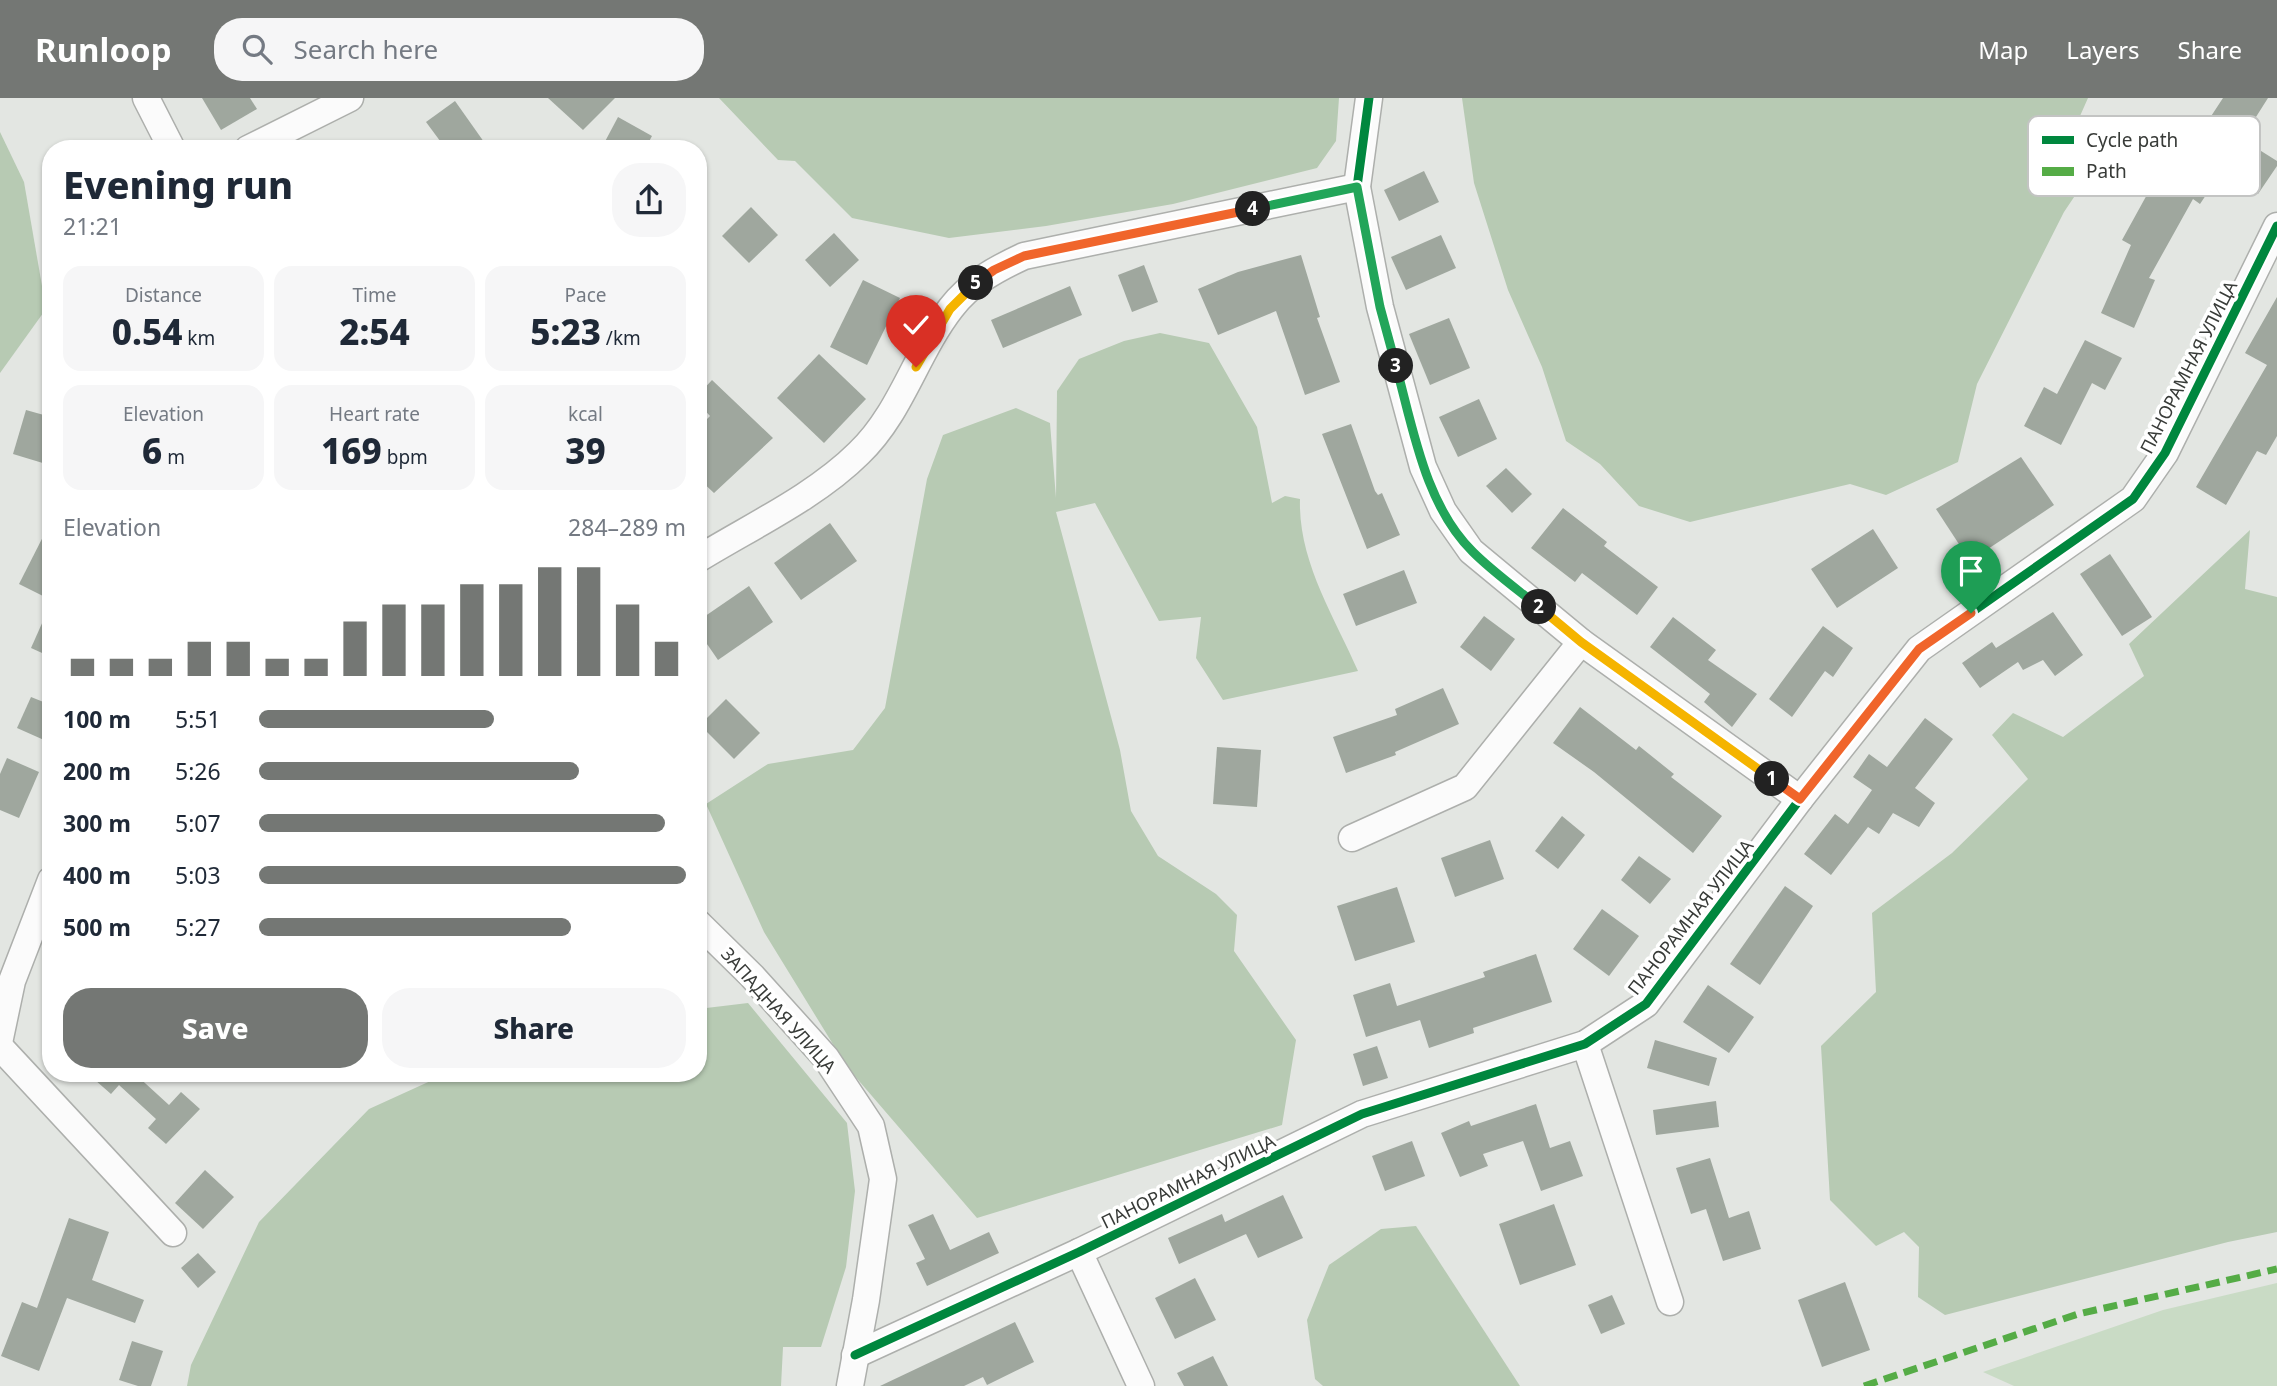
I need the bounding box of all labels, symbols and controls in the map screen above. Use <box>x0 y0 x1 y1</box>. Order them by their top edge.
search box <box>214 18 704 81</box>
text: Runloop <box>35 27 172 72</box>
icon: search <box>238 30 276 68</box>
text: Search here <box>294 31 438 67</box>
text: Map <box>1978 33 2028 66</box>
text: Layers <box>2066 33 2140 66</box>
text: Share <box>2178 33 2242 66</box>
legend <box>2028 116 2260 196</box>
text: Cycle path <box>2086 127 2178 153</box>
text: Evening run <box>63 158 293 210</box>
text: Path <box>2086 158 2127 184</box>
button: share <box>612 163 686 237</box>
pin: 4 <box>1236 192 1270 226</box>
text: 4 <box>1247 195 1258 221</box>
text: 21:21 <box>63 210 122 242</box>
pin: 5 <box>958 266 993 300</box>
text: 5 <box>970 269 981 295</box>
street label: ПАНОРАМНАЯ УЛИЦА <box>2134 276 2242 458</box>
text: Distance <box>125 282 202 308</box>
text: Time <box>353 282 396 308</box>
text: Pace <box>565 282 607 308</box>
pin <box>886 295 946 367</box>
icon: check <box>897 306 935 344</box>
text: 0.54 <box>112 308 182 355</box>
text: 2:54 <box>339 308 410 355</box>
text: 5:23 <box>530 308 601 355</box>
text: km <box>182 325 215 351</box>
text: /km <box>601 325 641 351</box>
pin: 3 <box>1378 348 1414 384</box>
text: 3 <box>1390 352 1401 378</box>
text: Elevation <box>123 401 204 427</box>
text: Heart rate <box>329 401 420 427</box>
text: kcal <box>568 401 603 427</box>
text: 6 <box>142 427 162 474</box>
text: 169 <box>321 427 382 474</box>
text: 39 <box>565 427 606 474</box>
text: m <box>162 444 185 470</box>
text: bpm <box>382 444 428 470</box>
text: Elevation <box>63 511 161 543</box>
text: 284–289 m <box>568 511 686 543</box>
pin <box>1941 541 2001 613</box>
icon: arrive <box>1952 552 1990 590</box>
pin: 2 <box>1522 589 1556 624</box>
text: 2 <box>1533 593 1544 619</box>
text: 100 m <box>63 703 131 735</box>
text: 5:51 <box>175 703 221 735</box>
text: 200 m <box>63 755 131 787</box>
text: 5:26 <box>175 755 221 787</box>
pin: 1 <box>1754 762 1790 796</box>
text: 1 <box>1766 765 1777 791</box>
text: 300 m <box>63 807 131 839</box>
text: 5:07 <box>175 807 221 839</box>
street label: ПАНОРАМНАЯ УЛИЦА <box>1622 834 1759 1000</box>
text: 400 m <box>63 859 131 891</box>
text: 5:03 <box>175 859 221 891</box>
text: 500 m <box>63 911 131 943</box>
text: 5:27 <box>175 911 221 943</box>
street label: ЗАПАДНАЯ УЛИЦА <box>716 942 842 1078</box>
button: Save <box>63 988 368 1068</box>
button: Share <box>382 988 686 1068</box>
street label: ПАНОРАМНАЯ УЛИЦА <box>1097 1128 1280 1234</box>

